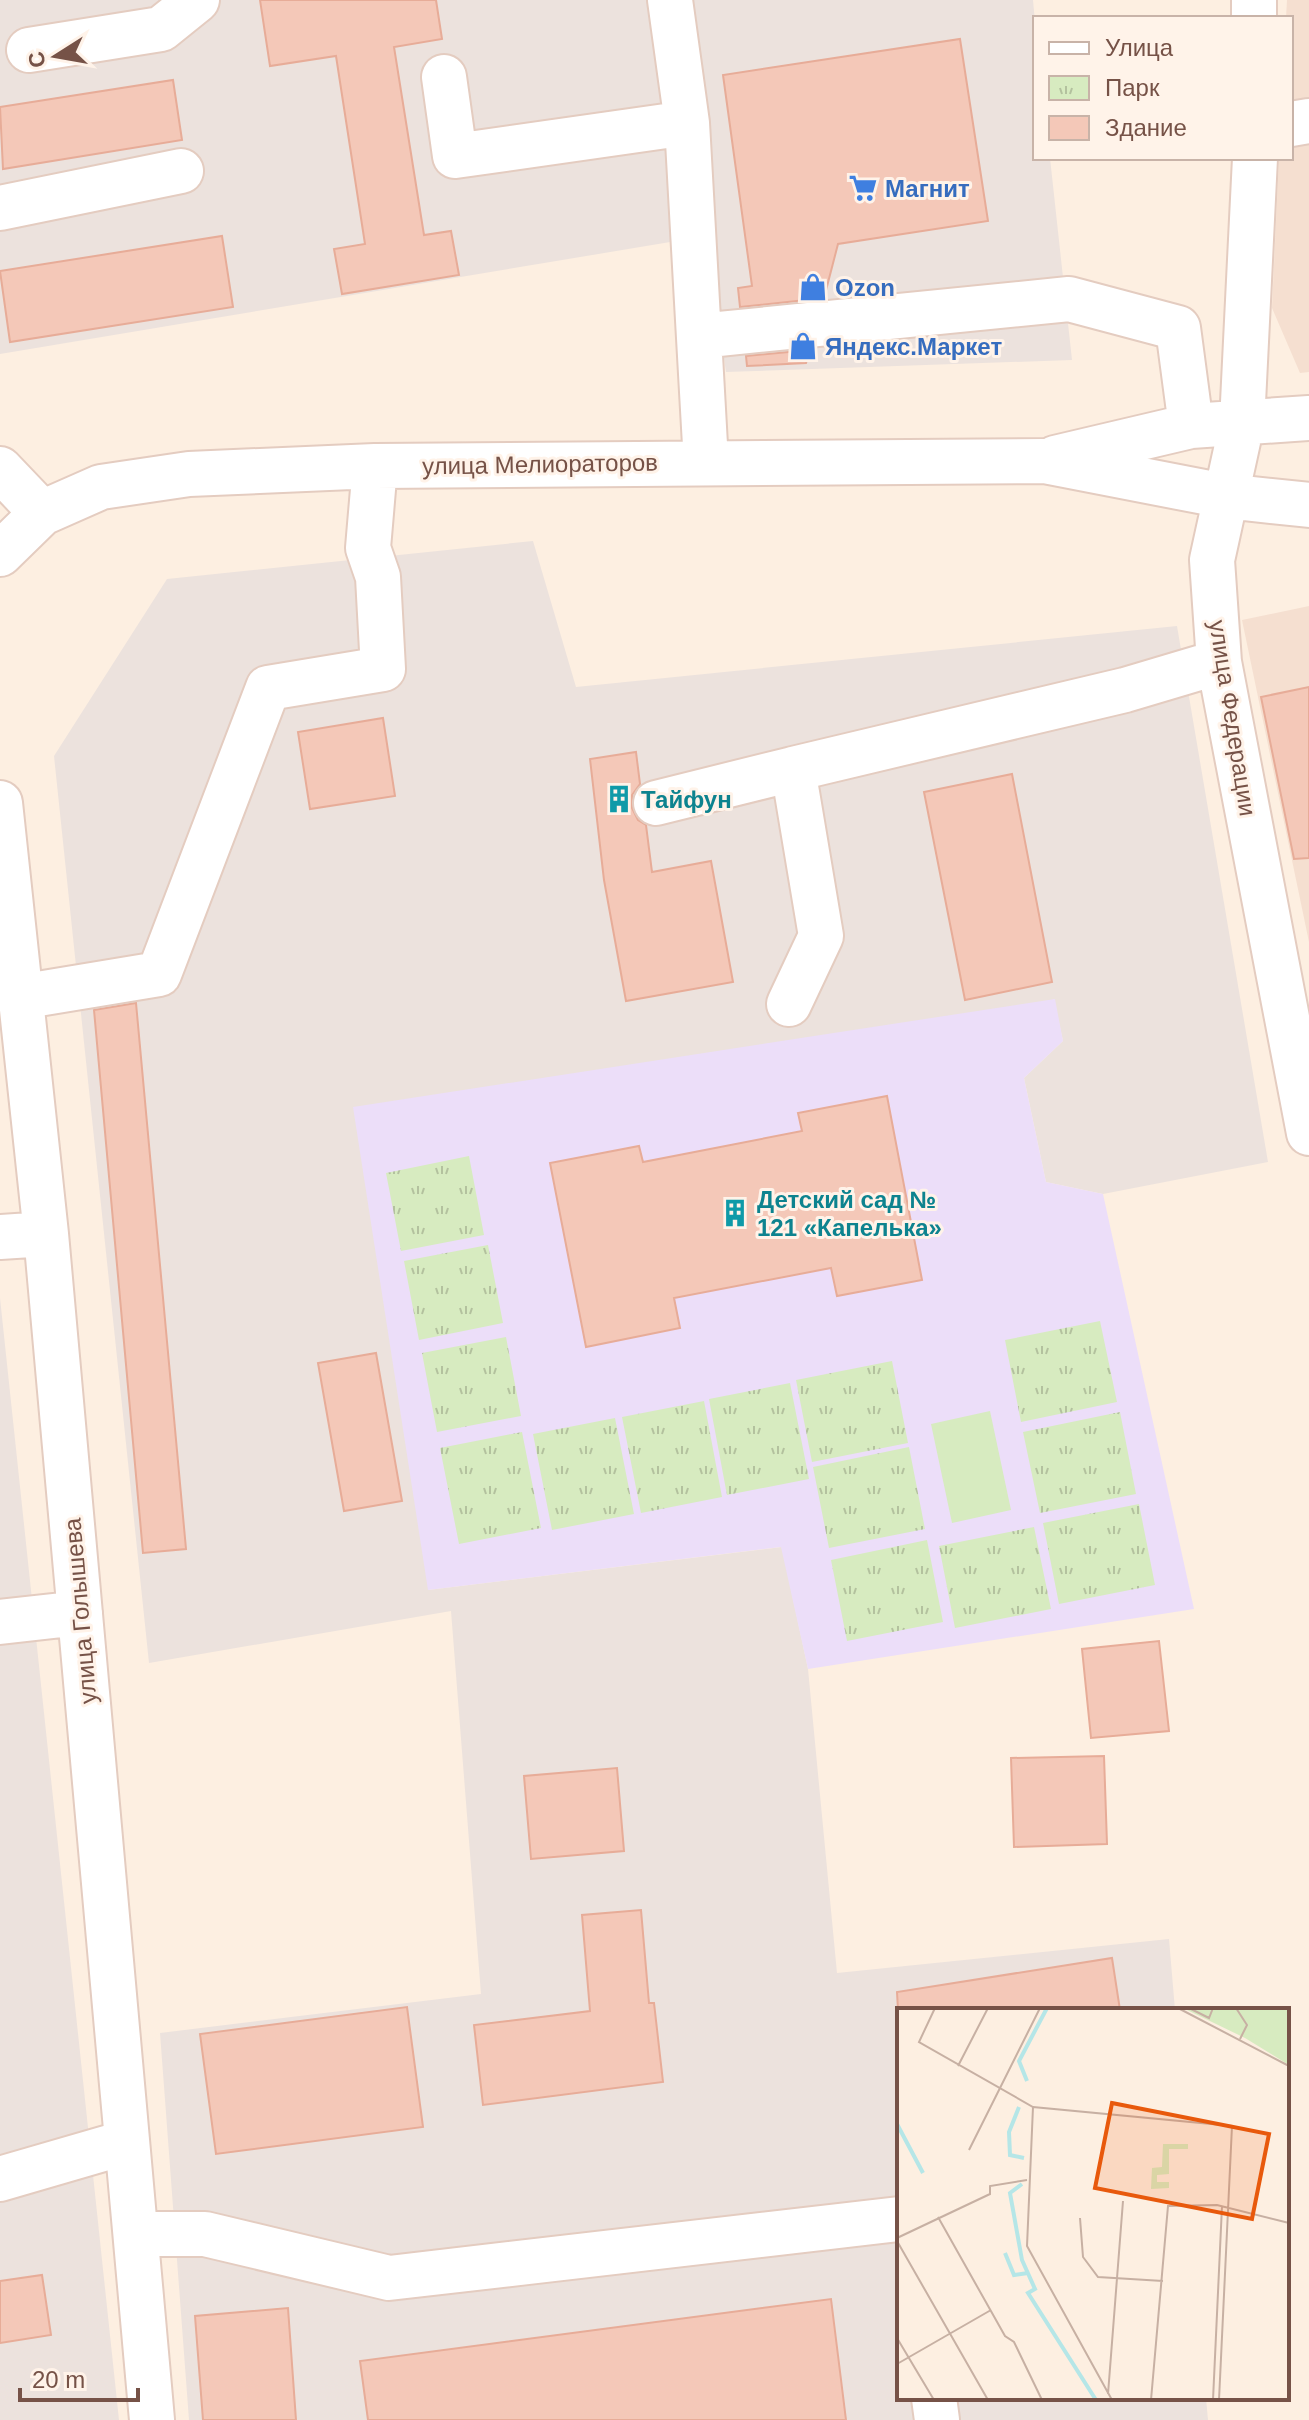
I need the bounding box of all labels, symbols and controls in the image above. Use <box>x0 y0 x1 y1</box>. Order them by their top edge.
north arrow <box>16 16 96 96</box>
legend <box>1033 16 1293 160</box>
text: Улица <box>1105 34 1174 61</box>
text: С <box>23 49 51 70</box>
text: Парк <box>1105 74 1160 101</box>
text: Здание <box>1105 114 1187 141</box>
supermarket icon: Магнит <box>848 173 878 203</box>
place label: Магнит <box>885 175 970 202</box>
shop icon: Ozon <box>798 272 828 302</box>
place label: Ozon <box>835 274 895 301</box>
shop icon: Яндекс.Маркет <box>788 331 818 361</box>
place label: Яндекс.Маркет <box>825 333 1002 360</box>
street label: улица Мелиораторов <box>422 448 658 480</box>
street label: улица Федерации <box>1204 618 1262 818</box>
building icon: Тайфун <box>604 784 634 814</box>
place label: Тайфун <box>641 786 732 813</box>
place label: Детский сад № 121 «Капелька» <box>757 1186 942 1241</box>
building icon: Детский сад № 121 «Капелька» <box>720 1198 750 1228</box>
street label: улица Голышева <box>58 1516 102 1705</box>
inset map <box>897 2008 1289 2400</box>
scale bar <box>20 2352 138 2402</box>
text: 20 m <box>32 2366 85 2393</box>

